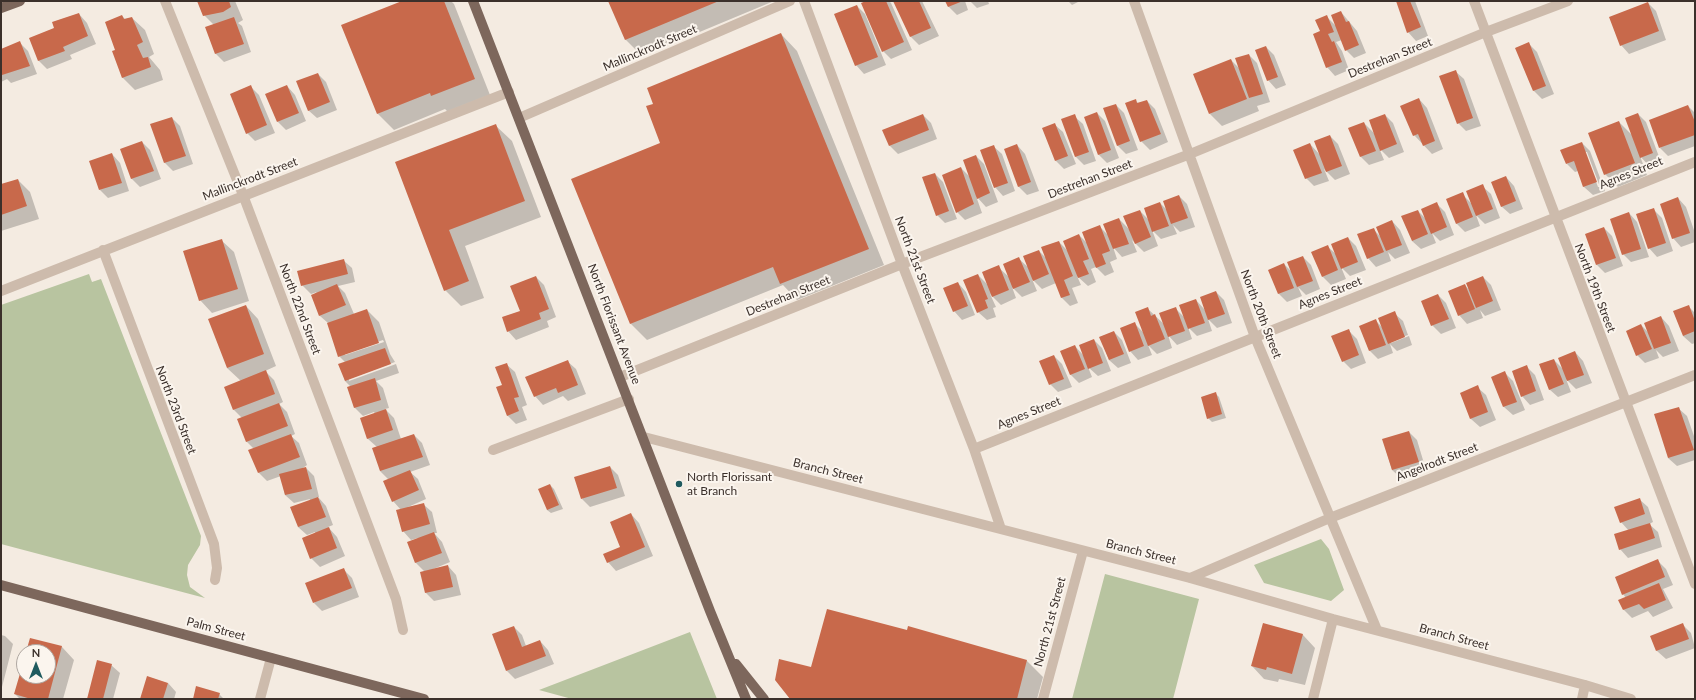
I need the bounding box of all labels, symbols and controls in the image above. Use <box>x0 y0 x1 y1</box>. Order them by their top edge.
street label: Mallinckrodt Street <box>601 22 699 74</box>
street label: Destrehan Street <box>1346 35 1434 81</box>
street label: Mallinckrodt Street <box>200 154 300 204</box>
street label: Agnes Street <box>1597 154 1665 192</box>
street label: Destrehan Street <box>1046 156 1134 202</box>
street label: North 21st Street <box>892 214 938 306</box>
street label: North 19th Street <box>1571 242 1619 334</box>
street label: North 22nd Street <box>276 262 324 356</box>
street label: North Florissant Avenue <box>584 262 644 386</box>
street label: North 20th Street <box>1237 268 1285 360</box>
street label: Destrehan Street <box>744 273 832 319</box>
street label: Agnes Street <box>1296 274 1364 312</box>
street label: North 23rd Street <box>152 364 200 456</box>
street label: Agnes Street <box>995 394 1063 432</box>
street label: Angelrodt Street <box>1394 440 1480 484</box>
street label: Branch Street <box>791 455 865 487</box>
place label: North Florissant at Branch <box>687 470 772 498</box>
marker: North Florissant at Branch <box>674 479 684 489</box>
street label: Branch Street <box>1104 536 1178 568</box>
street label: North 21st Street <box>1031 576 1069 668</box>
street label: Palm Street <box>185 614 247 644</box>
street label: Branch Street <box>1418 621 1490 653</box>
north arrow <box>16 644 56 684</box>
text: N <box>32 646 40 659</box>

